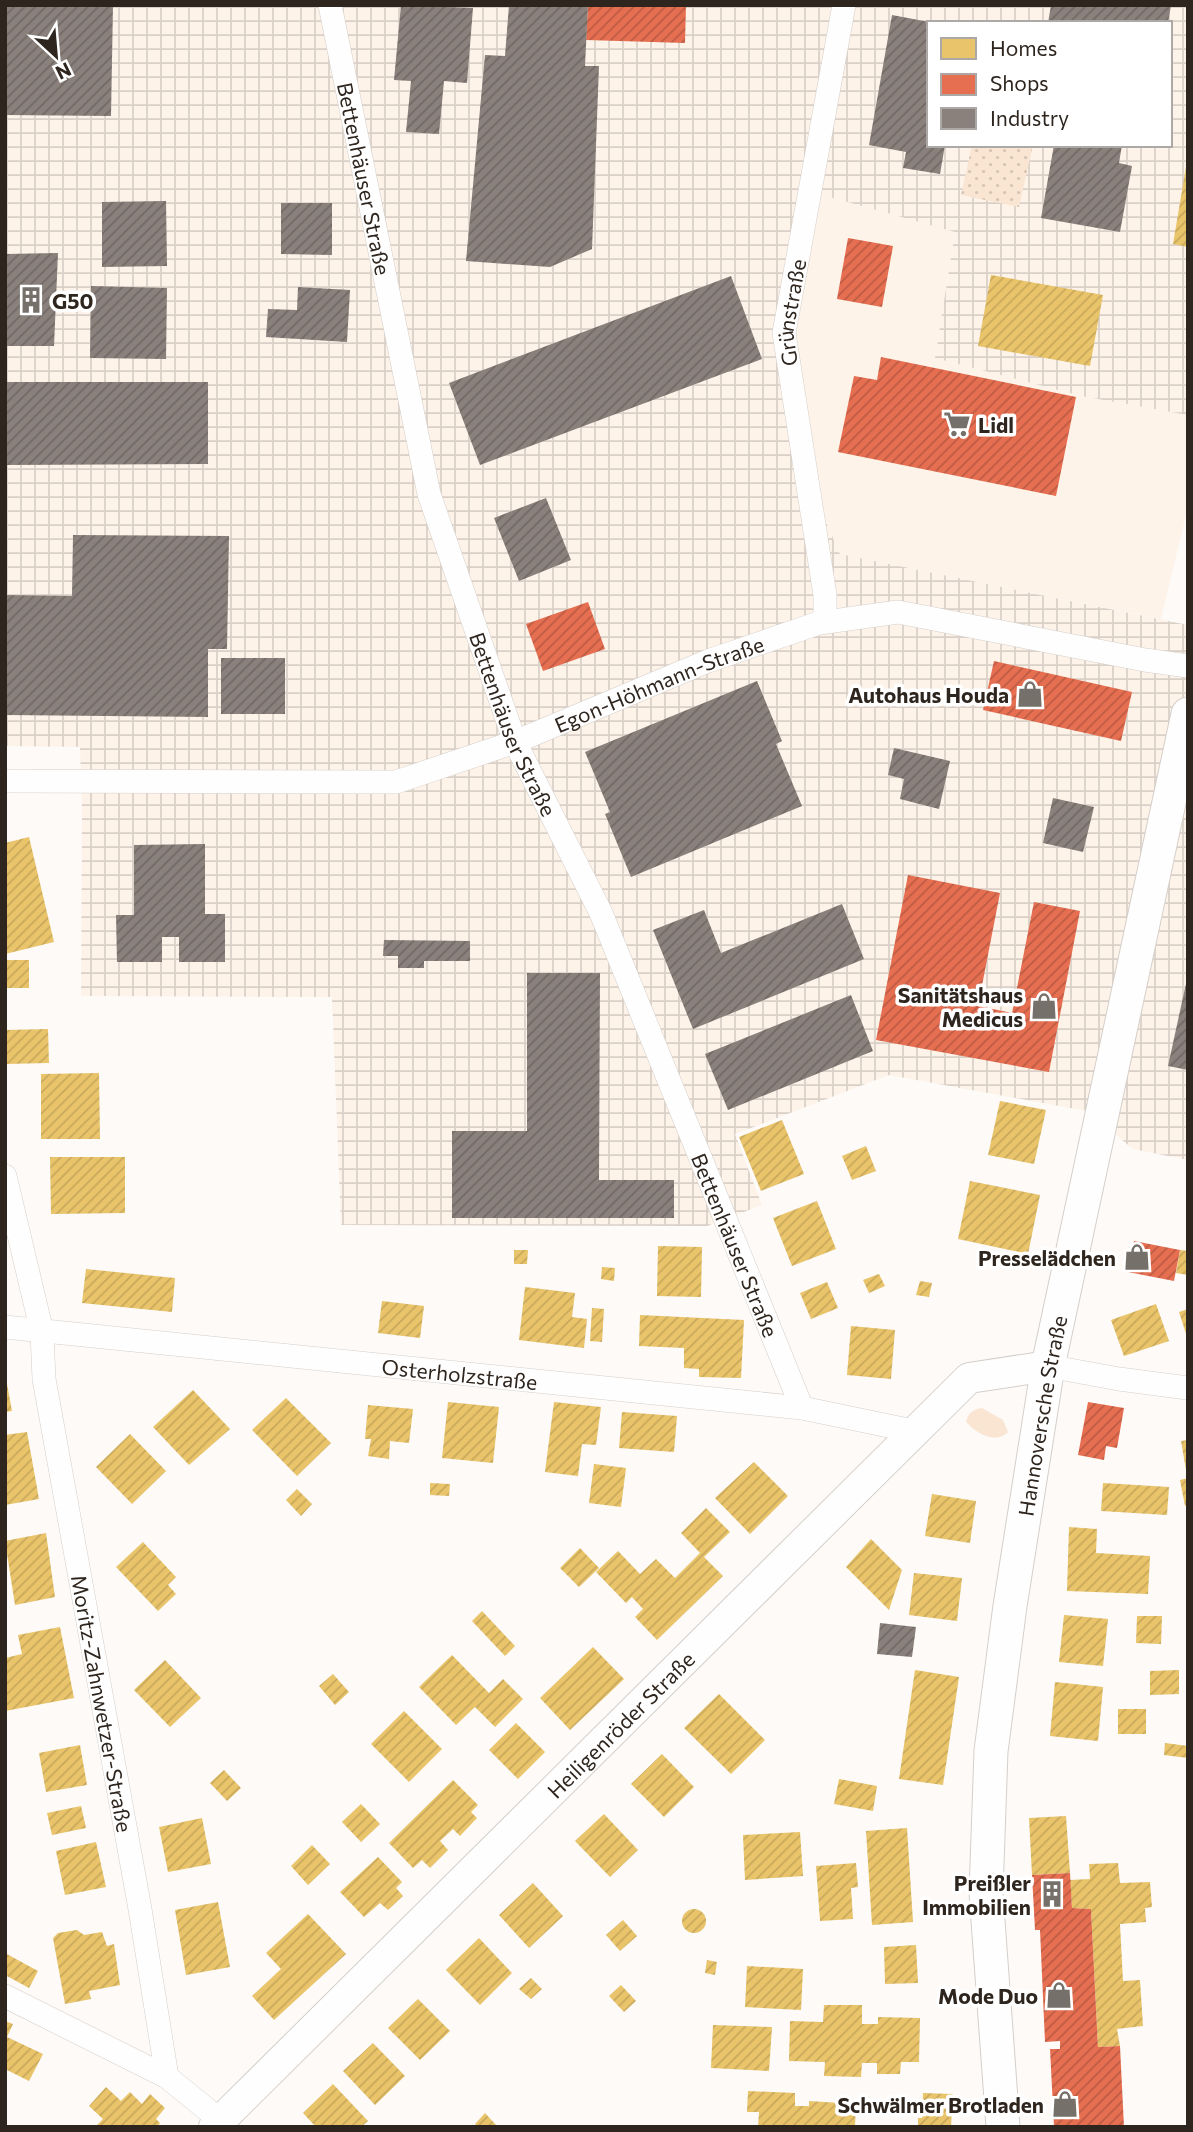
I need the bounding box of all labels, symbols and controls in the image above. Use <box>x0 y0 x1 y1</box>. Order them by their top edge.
north arrow <box>21 21 91 91</box>
legend <box>927 21 1172 147</box>
text: Homes <box>990 35 1057 60</box>
text: N <box>52 58 75 85</box>
text: Shops <box>990 70 1049 95</box>
street label: Bettenhäuser Straße <box>333 80 397 277</box>
text: Industry <box>990 105 1069 130</box>
street label: Grünstraße <box>771 257 810 368</box>
building icon: G50 <box>16 285 46 315</box>
place label: G50 <box>52 288 94 313</box>
supermarket icon: Lidl <box>942 409 972 439</box>
place label: Lidl <box>978 412 1014 437</box>
street label: Bettenhäuser Straße <box>465 629 562 820</box>
street label: Egon-Höhmann-Straße <box>550 630 767 737</box>
shop icon: Autohaus Houda <box>1015 679 1045 709</box>
place label: Autohaus Houda <box>848 682 1009 707</box>
place label: Sanitätshaus Medicus <box>898 982 1023 1031</box>
shop icon: Sanitätshaus Medicus <box>1029 991 1059 1021</box>
street label: Bettenhäuser Straße <box>687 1149 784 1340</box>
shop icon: Presselädchen <box>1122 1242 1152 1272</box>
place label: Presselädchen <box>978 1245 1116 1270</box>
street label: Hannoversche Straße <box>1012 1313 1071 1518</box>
street label: Osterholzstraße <box>381 1353 539 1394</box>
street label: Moritz-Zahnwetzer-Straße <box>67 1573 138 1834</box>
street label: Heiligenröder Straße <box>541 1646 699 1802</box>
place label: Preißler Immobilien <box>922 1870 1031 1919</box>
building icon: Preißler Immobilien <box>1037 1879 1067 1909</box>
shop icon: Mode Duo <box>1044 1980 1074 2010</box>
place label: Mode Duo <box>938 1983 1038 2008</box>
shop icon: Schwälmer Brotladen <box>1050 2089 1080 2119</box>
place label: Schwälmer Brotladen <box>837 2092 1044 2117</box>

